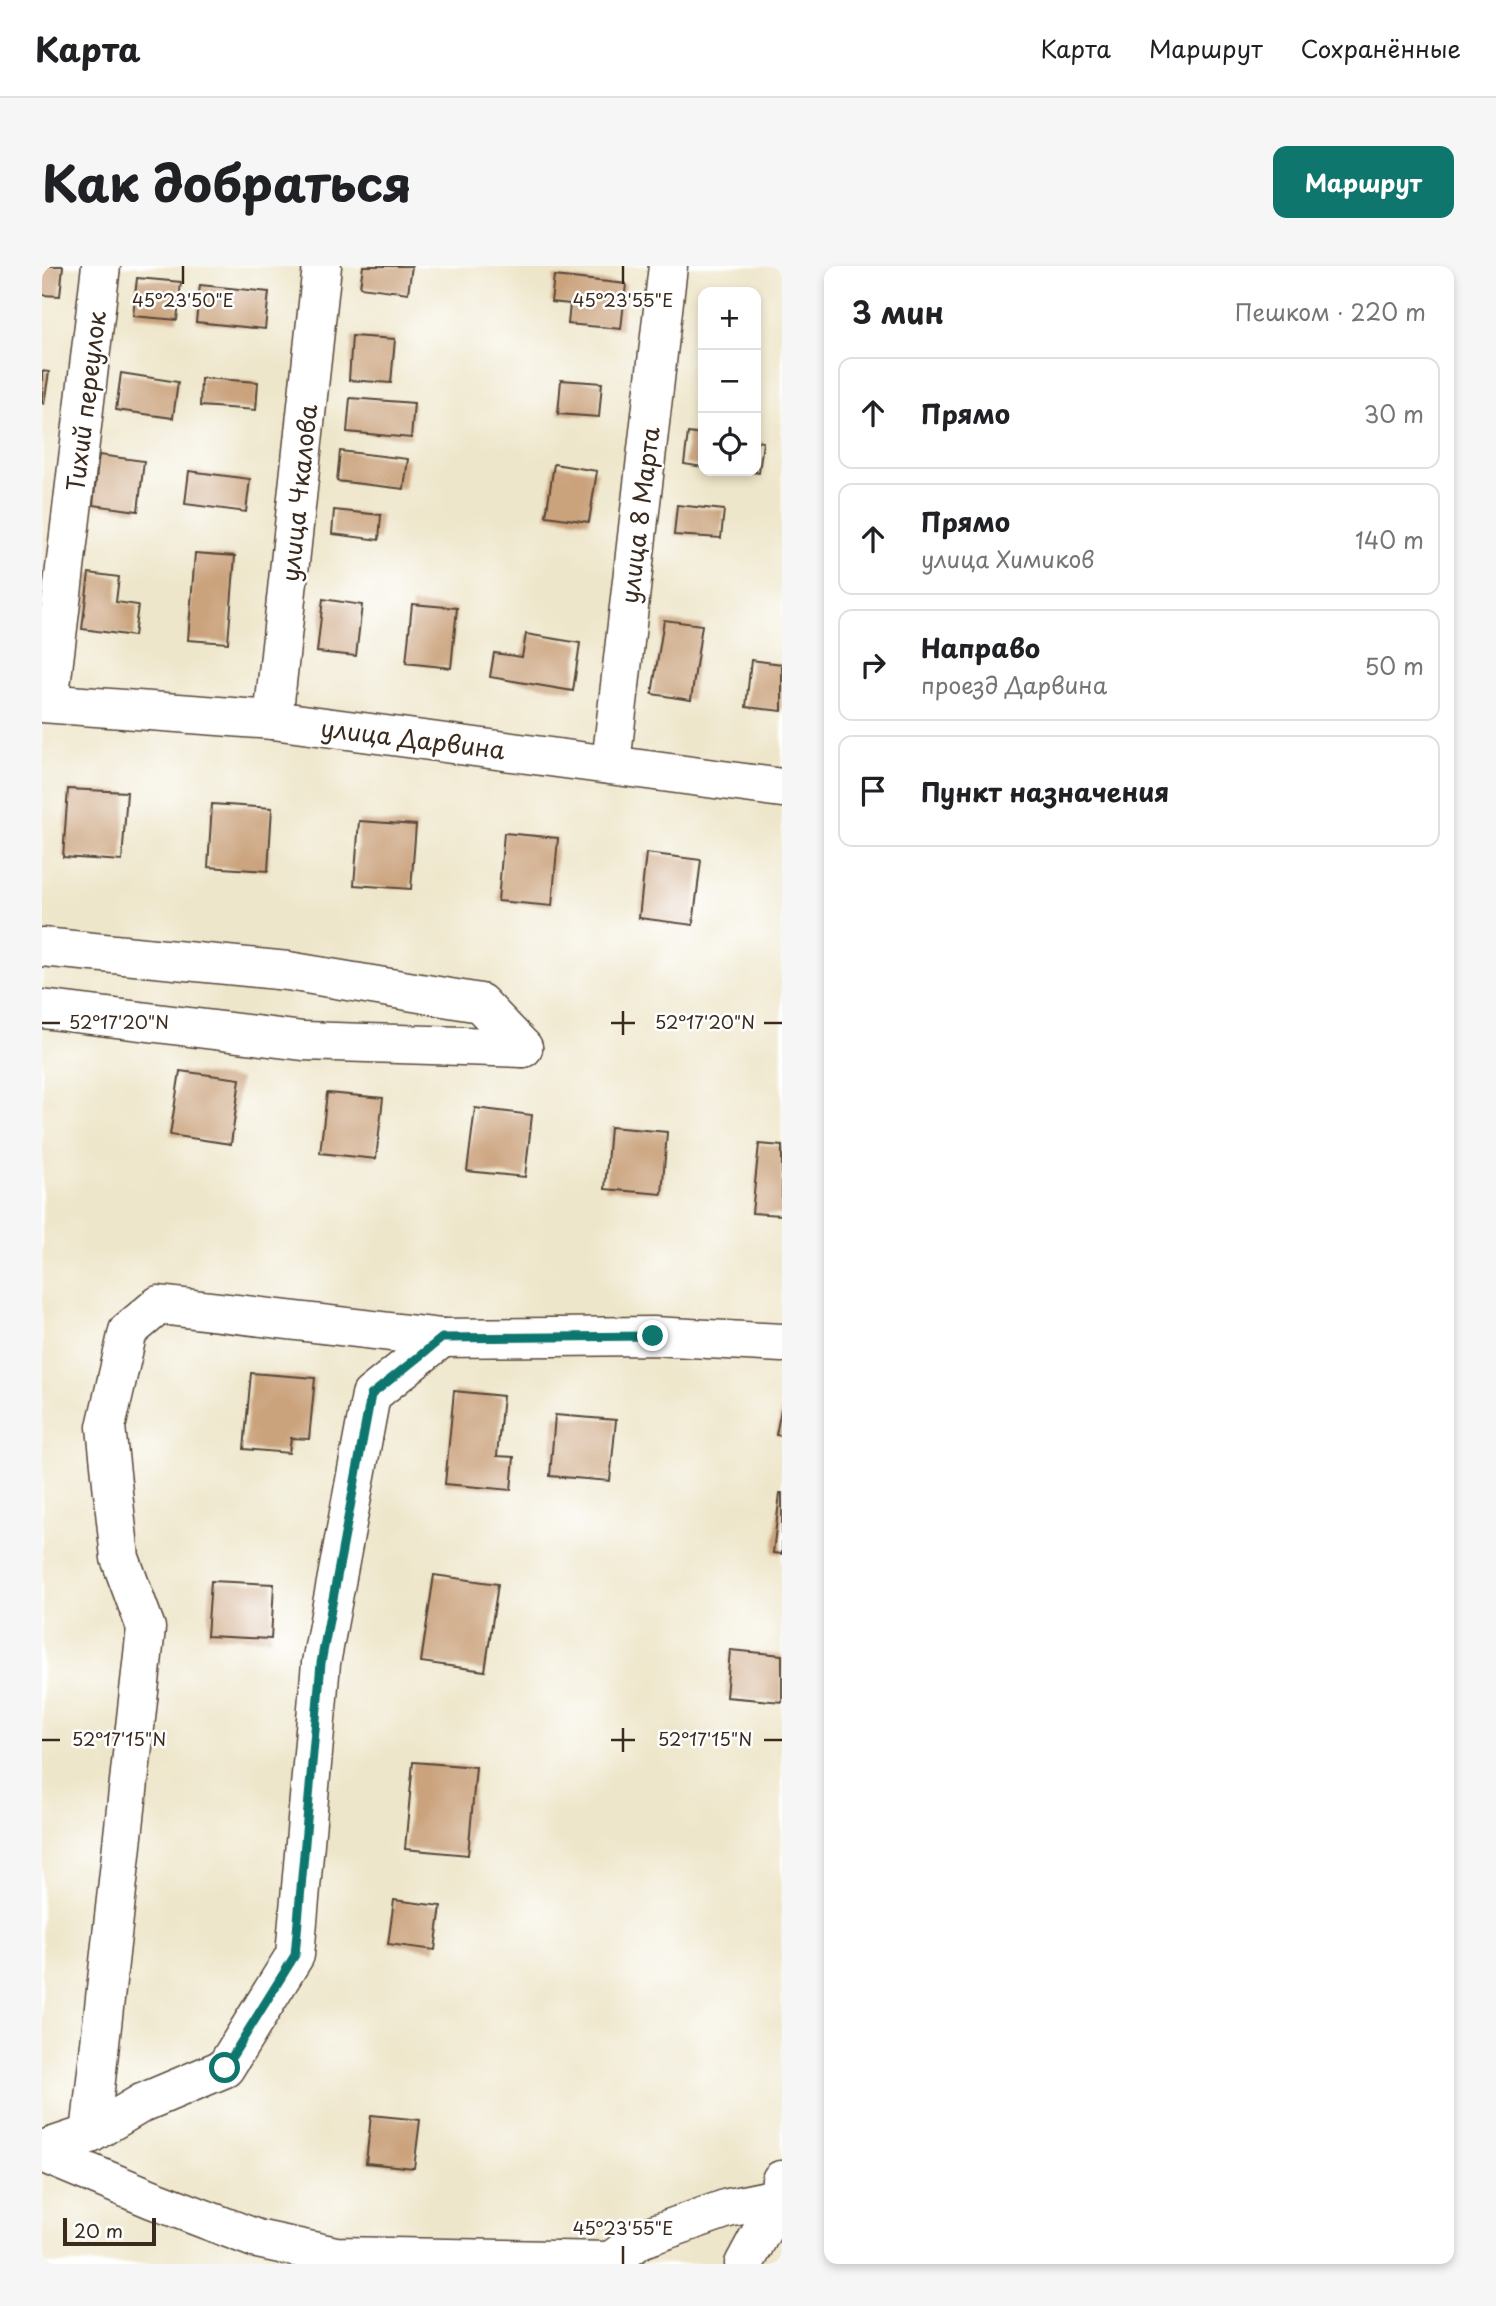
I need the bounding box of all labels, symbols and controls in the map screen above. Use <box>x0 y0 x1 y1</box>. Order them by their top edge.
text: Карта <box>35 23 141 73</box>
text: Карта <box>1040 30 1111 66</box>
text: Маршрут <box>1149 30 1263 66</box>
text: Сохранённые <box>1301 30 1461 66</box>
text: Как добраться <box>42 145 412 219</box>
button: Маршрут <box>1273 146 1454 218</box>
text: 45°23'50"E <box>132 286 234 313</box>
text: 45°23'55"E <box>573 286 673 313</box>
map controls <box>698 287 761 476</box>
button: + <box>698 287 761 350</box>
text: 3 мин <box>852 289 944 334</box>
text: Пешком · 220 m <box>1235 294 1426 329</box>
street label: Тихий переулок <box>56 308 114 493</box>
button: − <box>698 350 761 413</box>
icon: ahead <box>854 394 892 432</box>
text: Прямо <box>921 394 1010 433</box>
text: 30 m <box>1363 396 1424 431</box>
street label: улица Чкалова <box>271 403 325 583</box>
button: locate <box>698 413 761 476</box>
street label: улица 8 Марта <box>610 424 668 605</box>
text: Прямо <box>921 502 1010 541</box>
icon: ahead <box>854 520 892 558</box>
text: 140 m <box>1355 522 1424 557</box>
text: улица Химиков <box>921 541 1095 576</box>
text: Направо <box>921 628 1040 667</box>
icon: right <box>854 646 892 684</box>
text: 50 m <box>1364 648 1424 683</box>
text: проезд Дарвина <box>921 667 1107 702</box>
street label: улица Дарвина <box>319 709 507 767</box>
icon: arrive <box>854 772 892 810</box>
text: Пункт назначения <box>921 772 1169 811</box>
text: 52°17'20"N <box>69 1008 169 1035</box>
text: 52°17'20"N <box>655 1008 755 1035</box>
route end <box>637 1320 668 1351</box>
text: 52°17'15"N <box>72 1725 166 1752</box>
text: 52°17'15"N <box>658 1725 752 1752</box>
route start <box>209 2052 240 2083</box>
text: 45°23'55"E <box>573 2214 673 2241</box>
scale bar <box>63 2215 156 2247</box>
text: 20 m <box>74 2216 123 2244</box>

